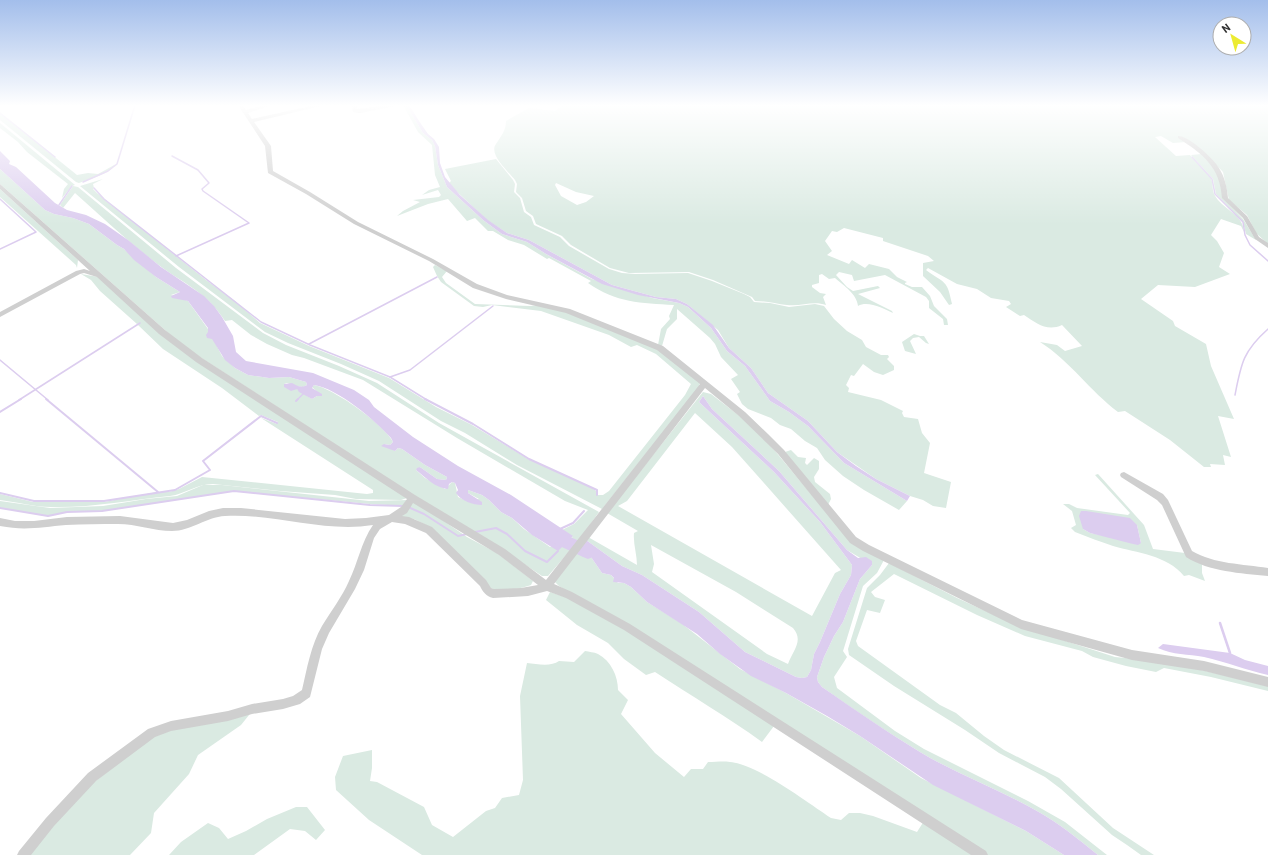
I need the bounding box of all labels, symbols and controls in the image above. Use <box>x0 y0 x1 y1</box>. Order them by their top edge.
north arrow <box>1212 16 1252 56</box>
text: N <box>1219 20 1233 35</box>

